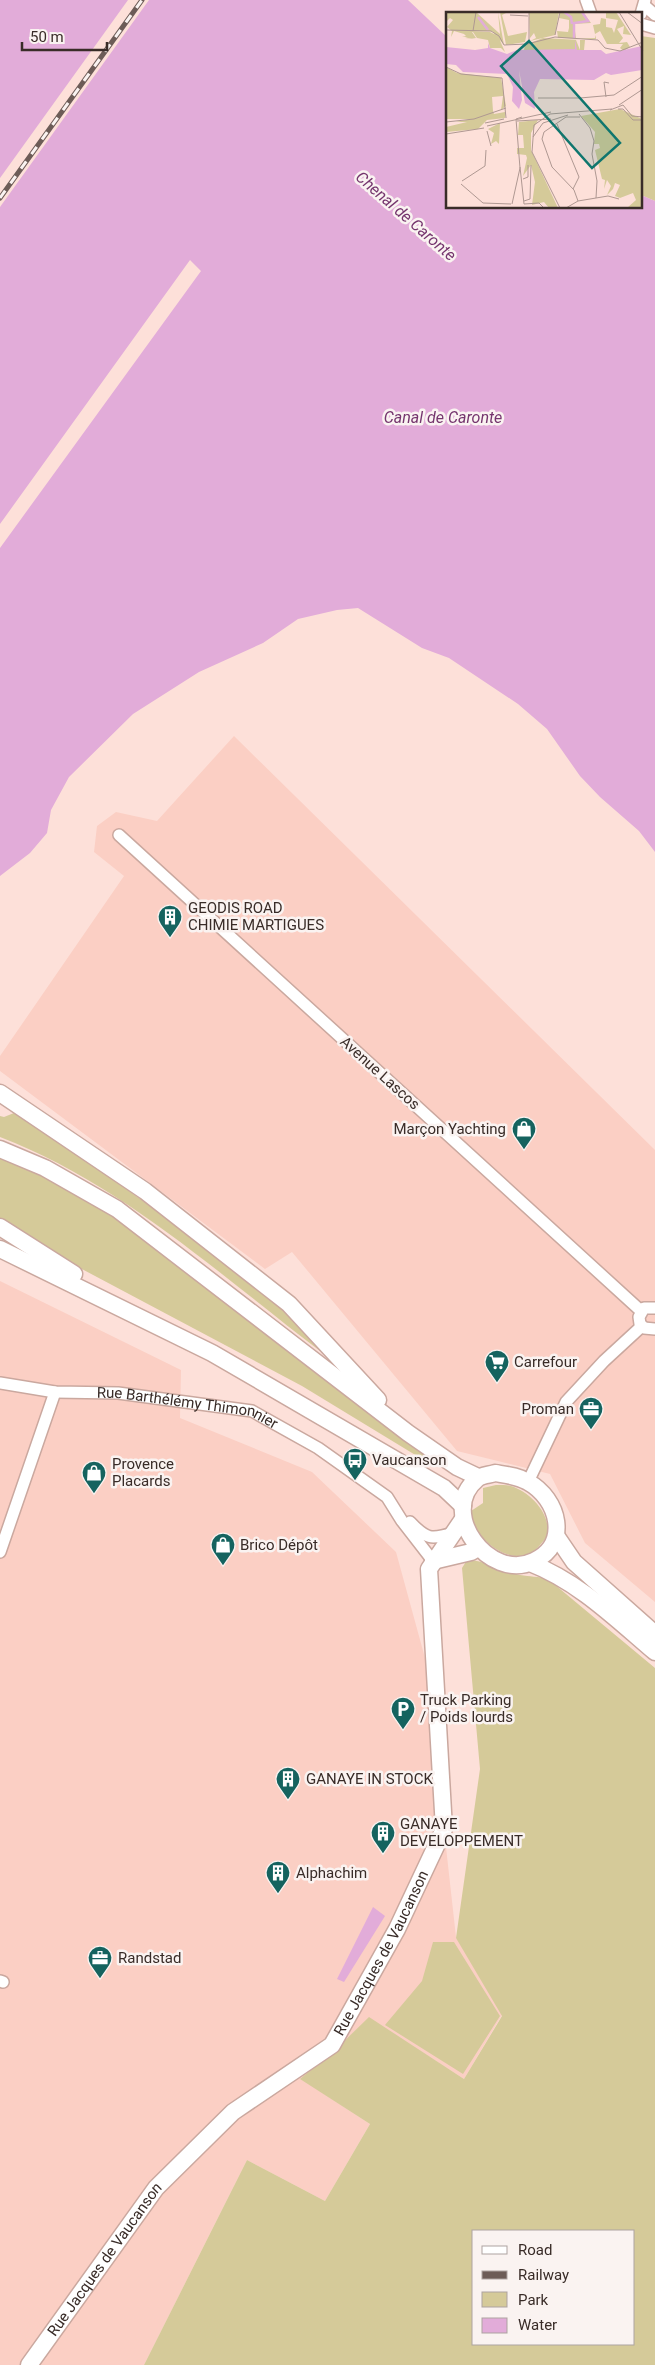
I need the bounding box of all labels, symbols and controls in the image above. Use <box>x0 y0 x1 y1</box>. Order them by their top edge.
inset map <box>446 12 642 209</box>
scale bar <box>22 20 108 52</box>
text: 50 m <box>30 28 64 46</box>
water label: Chenal de Caronte <box>352 167 460 265</box>
water label: Canal de Caronte <box>384 408 502 427</box>
place label: GEODIS ROAD CHIMIE MARTIGUES <box>188 899 324 934</box>
building icon: GEODIS ROAD CHIMIE MARTIGUES <box>157 904 183 938</box>
street label: Avenue Lascos <box>336 1033 424 1113</box>
shop icon: Marçon Yachting <box>511 1116 537 1150</box>
place label: Marçon Yachting <box>393 1120 506 1138</box>
supermarket icon: Carrefour <box>484 1349 510 1383</box>
place label: Carrefour <box>514 1353 577 1371</box>
street label: Rue Barthélémy Thimonnier <box>97 1384 281 1433</box>
office icon: Proman <box>578 1396 604 1430</box>
place label: Proman <box>521 1400 574 1418</box>
bus stop icon: Vaucanson <box>342 1447 368 1481</box>
place label: Vaucanson <box>372 1451 447 1469</box>
place label: Provence Placards <box>112 1455 174 1490</box>
shop icon: Provence Placards <box>81 1460 107 1494</box>
shop icon: Brico Dépôt <box>210 1532 236 1566</box>
place label: Brico Dépôt <box>240 1536 318 1554</box>
place label: Truck Parking / Poids lourds <box>420 1691 513 1726</box>
parking icon: Truck Parking / Poids lourds <box>390 1696 416 1730</box>
building icon: GANAYE IN STOCK <box>275 1766 301 1800</box>
place label: GANAYE IN STOCK <box>306 1770 433 1788</box>
place label: GANAYE DEVELOPPEMENT <box>400 1815 523 1850</box>
building icon: GANAYE DEVELOPPEMENT <box>370 1820 396 1854</box>
building icon: Alphachim <box>265 1860 291 1894</box>
place label: Alphachim <box>296 1864 367 1882</box>
street label: Rue Jacques de Vaucanson <box>330 1867 432 2039</box>
office icon: Randstad <box>87 1945 113 1979</box>
place label: Randstad <box>118 1949 181 1967</box>
street label: Rue Jacques de Vaucanson <box>44 2178 165 2340</box>
legend <box>472 2230 635 2345</box>
text: Road <box>518 2241 552 2259</box>
text: Railway <box>518 2266 569 2284</box>
text: Park <box>518 2291 549 2309</box>
text: Water <box>518 2316 557 2334</box>

